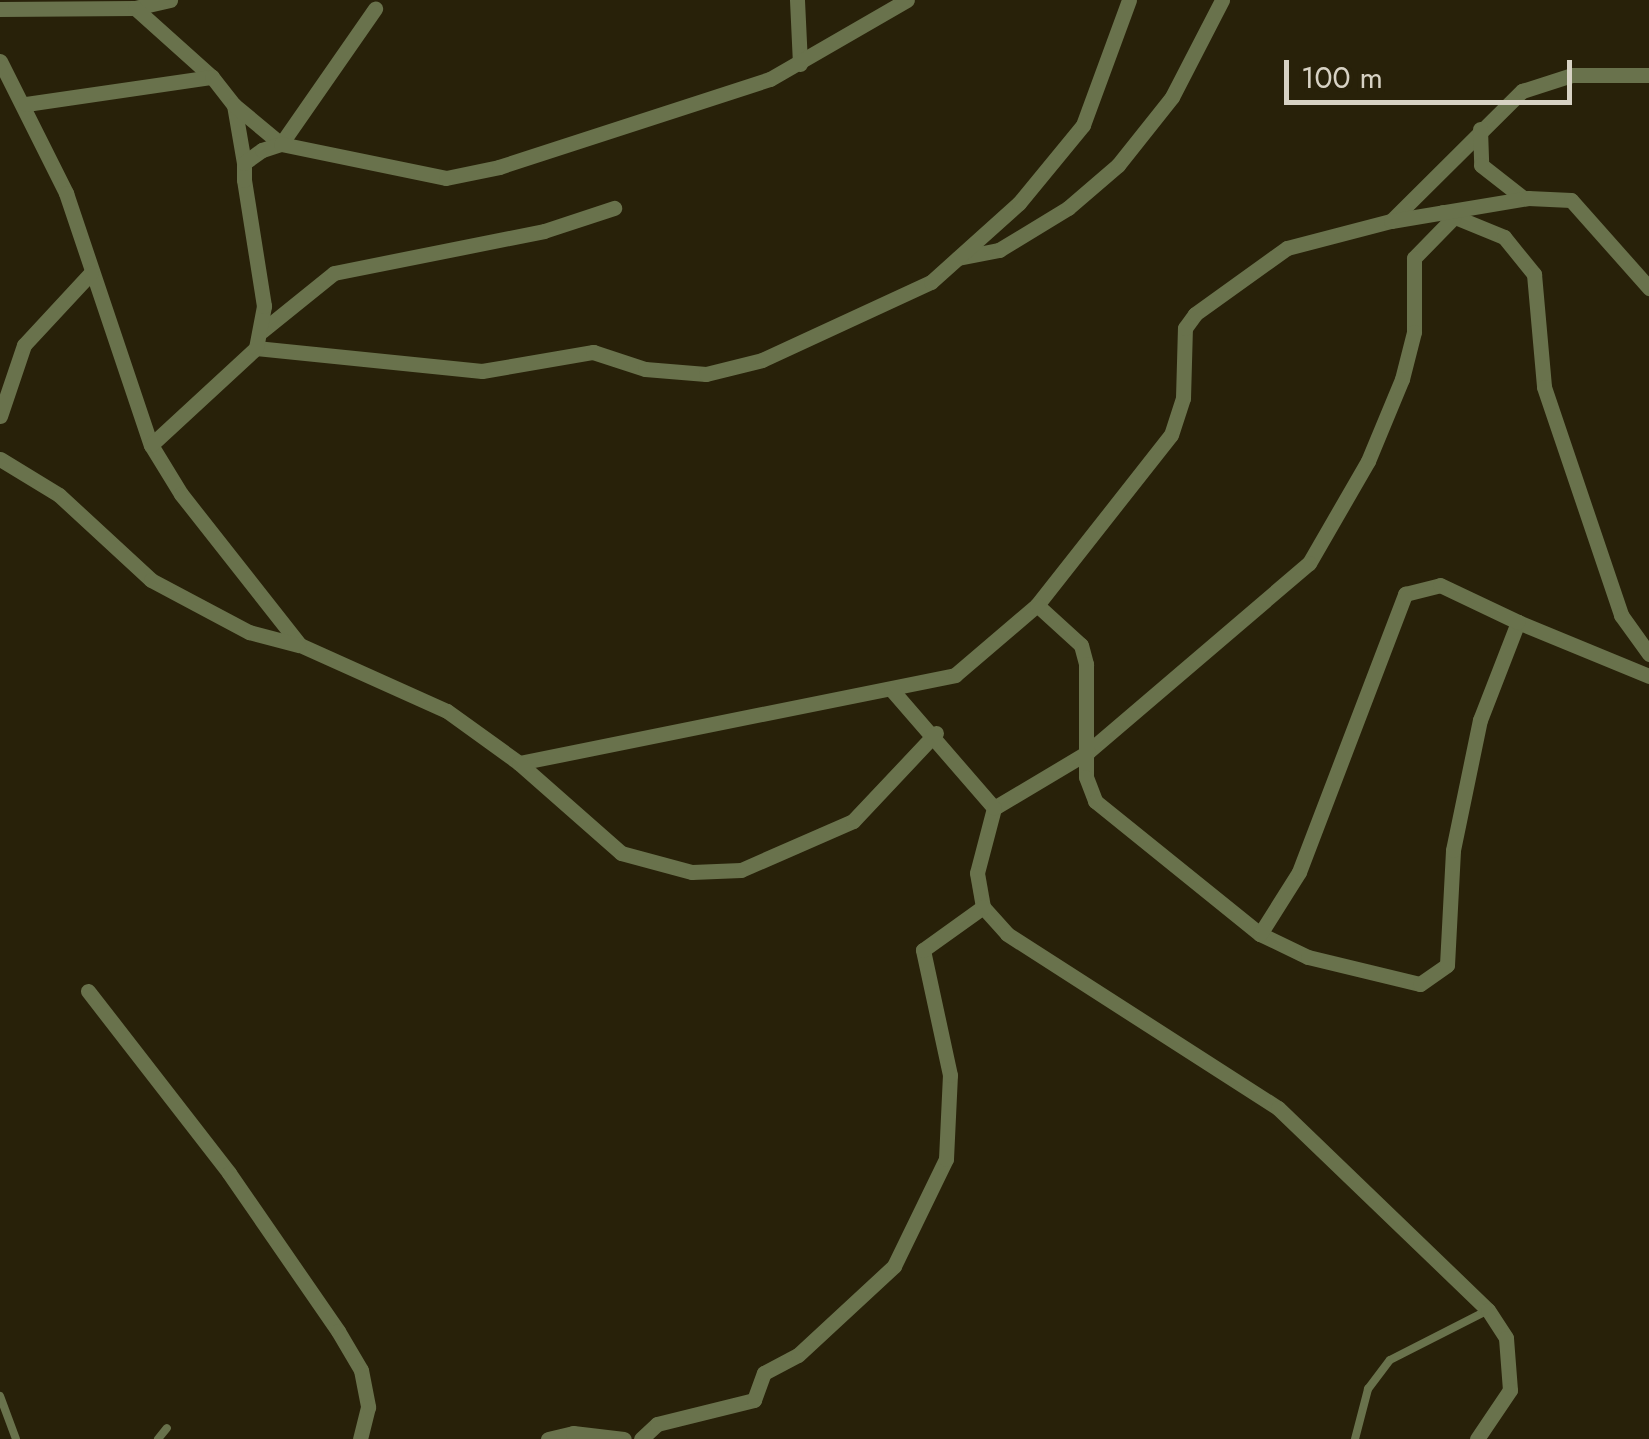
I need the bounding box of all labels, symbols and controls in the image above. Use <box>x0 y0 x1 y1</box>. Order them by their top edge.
scale bar <box>1289 40 1576 102</box>
text: 100 m <box>1301 56 1383 99</box>

